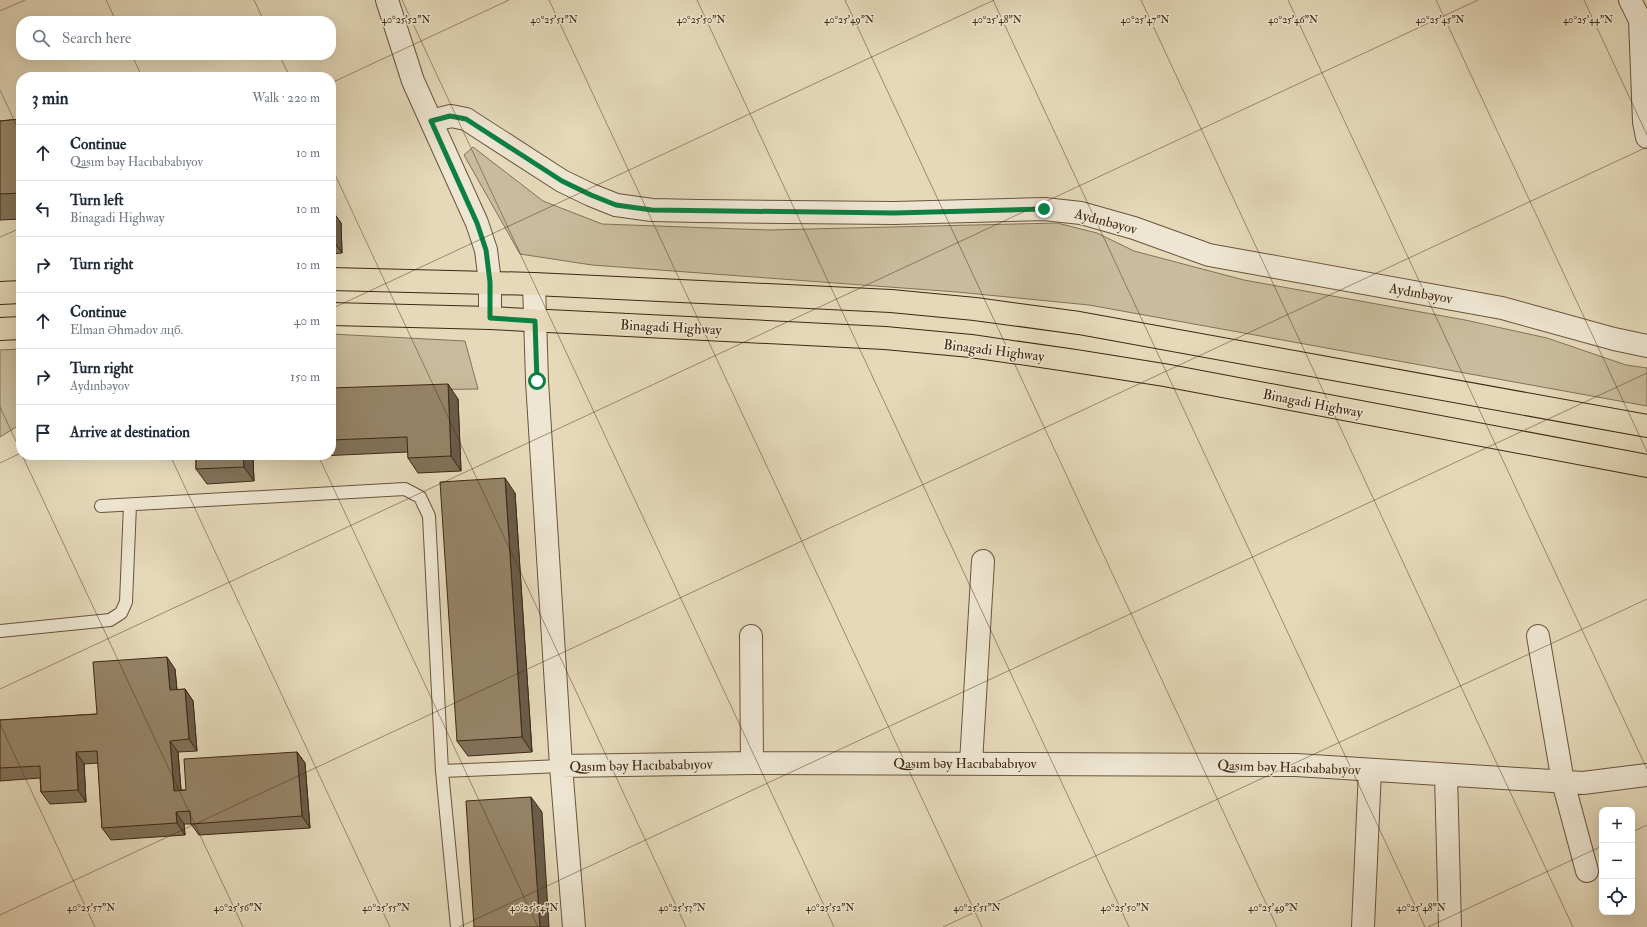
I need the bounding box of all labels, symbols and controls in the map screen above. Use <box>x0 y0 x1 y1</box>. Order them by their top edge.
text: 40°25'52"N <box>382 14 430 26</box>
text: 40°25'51"N <box>530 14 578 26</box>
text: 40°25'50"N <box>677 14 725 26</box>
text: 40°25'49"N <box>824 14 874 26</box>
text: 40°25'48"N <box>972 14 1022 26</box>
text: 40°25'47"N <box>1120 14 1170 26</box>
text: 40°25'46"N <box>1268 14 1318 26</box>
text: 40°25'45"N <box>1415 14 1465 26</box>
text: 40°25'44"N <box>1563 14 1613 26</box>
search box <box>16 16 336 60</box>
icon: search <box>30 27 52 49</box>
text: Search here <box>62 29 131 48</box>
text: 3 min <box>32 88 69 109</box>
text: Walk · 220 m <box>252 90 320 106</box>
text: Continue <box>70 135 126 154</box>
icon: ahead <box>32 142 54 164</box>
text: 10 m <box>296 145 320 161</box>
text: Qasım bəy Hacıbababıyov <box>70 154 203 170</box>
text: Turn left <box>70 191 124 210</box>
icon: left <box>32 198 54 220</box>
route end <box>1035 200 1053 218</box>
text: 10 m <box>296 201 320 217</box>
street label: Aydınbəyov <box>1071 205 1140 239</box>
text: Binagadi Highway <box>70 210 164 226</box>
icon: right <box>32 254 54 276</box>
text: Turn right <box>70 255 133 274</box>
text: 10 m <box>296 257 320 273</box>
street label: Aydınbəyov <box>1387 279 1455 309</box>
text: Continue <box>70 303 126 322</box>
icon: ahead <box>32 310 54 332</box>
text: 40 m <box>294 313 320 329</box>
street label: Binagadi Highway <box>620 316 723 340</box>
text: Elman Əhmədov лцб. <box>70 322 183 338</box>
street label: Binagadi Highway <box>942 336 1046 366</box>
text: Turn right <box>70 359 133 378</box>
icon: right <box>32 366 54 388</box>
text: 150 m <box>290 369 320 385</box>
route start <box>528 372 546 390</box>
text: Aydınbəyov <box>70 378 130 394</box>
street label: Binagadi Highway <box>1261 385 1365 423</box>
icon: arrive <box>32 422 54 444</box>
text: Arrive at destination <box>70 423 190 442</box>
street label: Qasım bəy Hacıbababıyov <box>893 755 1038 773</box>
street label: Qasım bəy Hacıbababıyov <box>569 756 714 776</box>
street label: Qasım bəy Hacıbababıyov <box>1217 757 1362 780</box>
map controls <box>1599 807 1635 915</box>
button: + <box>1599 807 1635 843</box>
button: − <box>1599 843 1635 879</box>
button: locate <box>1599 879 1635 915</box>
text: 40°25'57"N <box>67 902 115 914</box>
text: 40°25'56"N <box>214 902 262 914</box>
text: 40°25'55"N <box>362 902 410 914</box>
text: 40°25'54"N <box>510 902 558 914</box>
text: 40°25'53"N <box>658 902 706 914</box>
text: 40°25'52"N <box>806 902 854 914</box>
text: 40°25'51"N <box>953 902 1001 914</box>
text: 40°25'50"N <box>1101 902 1149 914</box>
text: 40°25'49"N <box>1248 902 1298 914</box>
text: 40°25'48"N <box>1396 902 1446 914</box>

